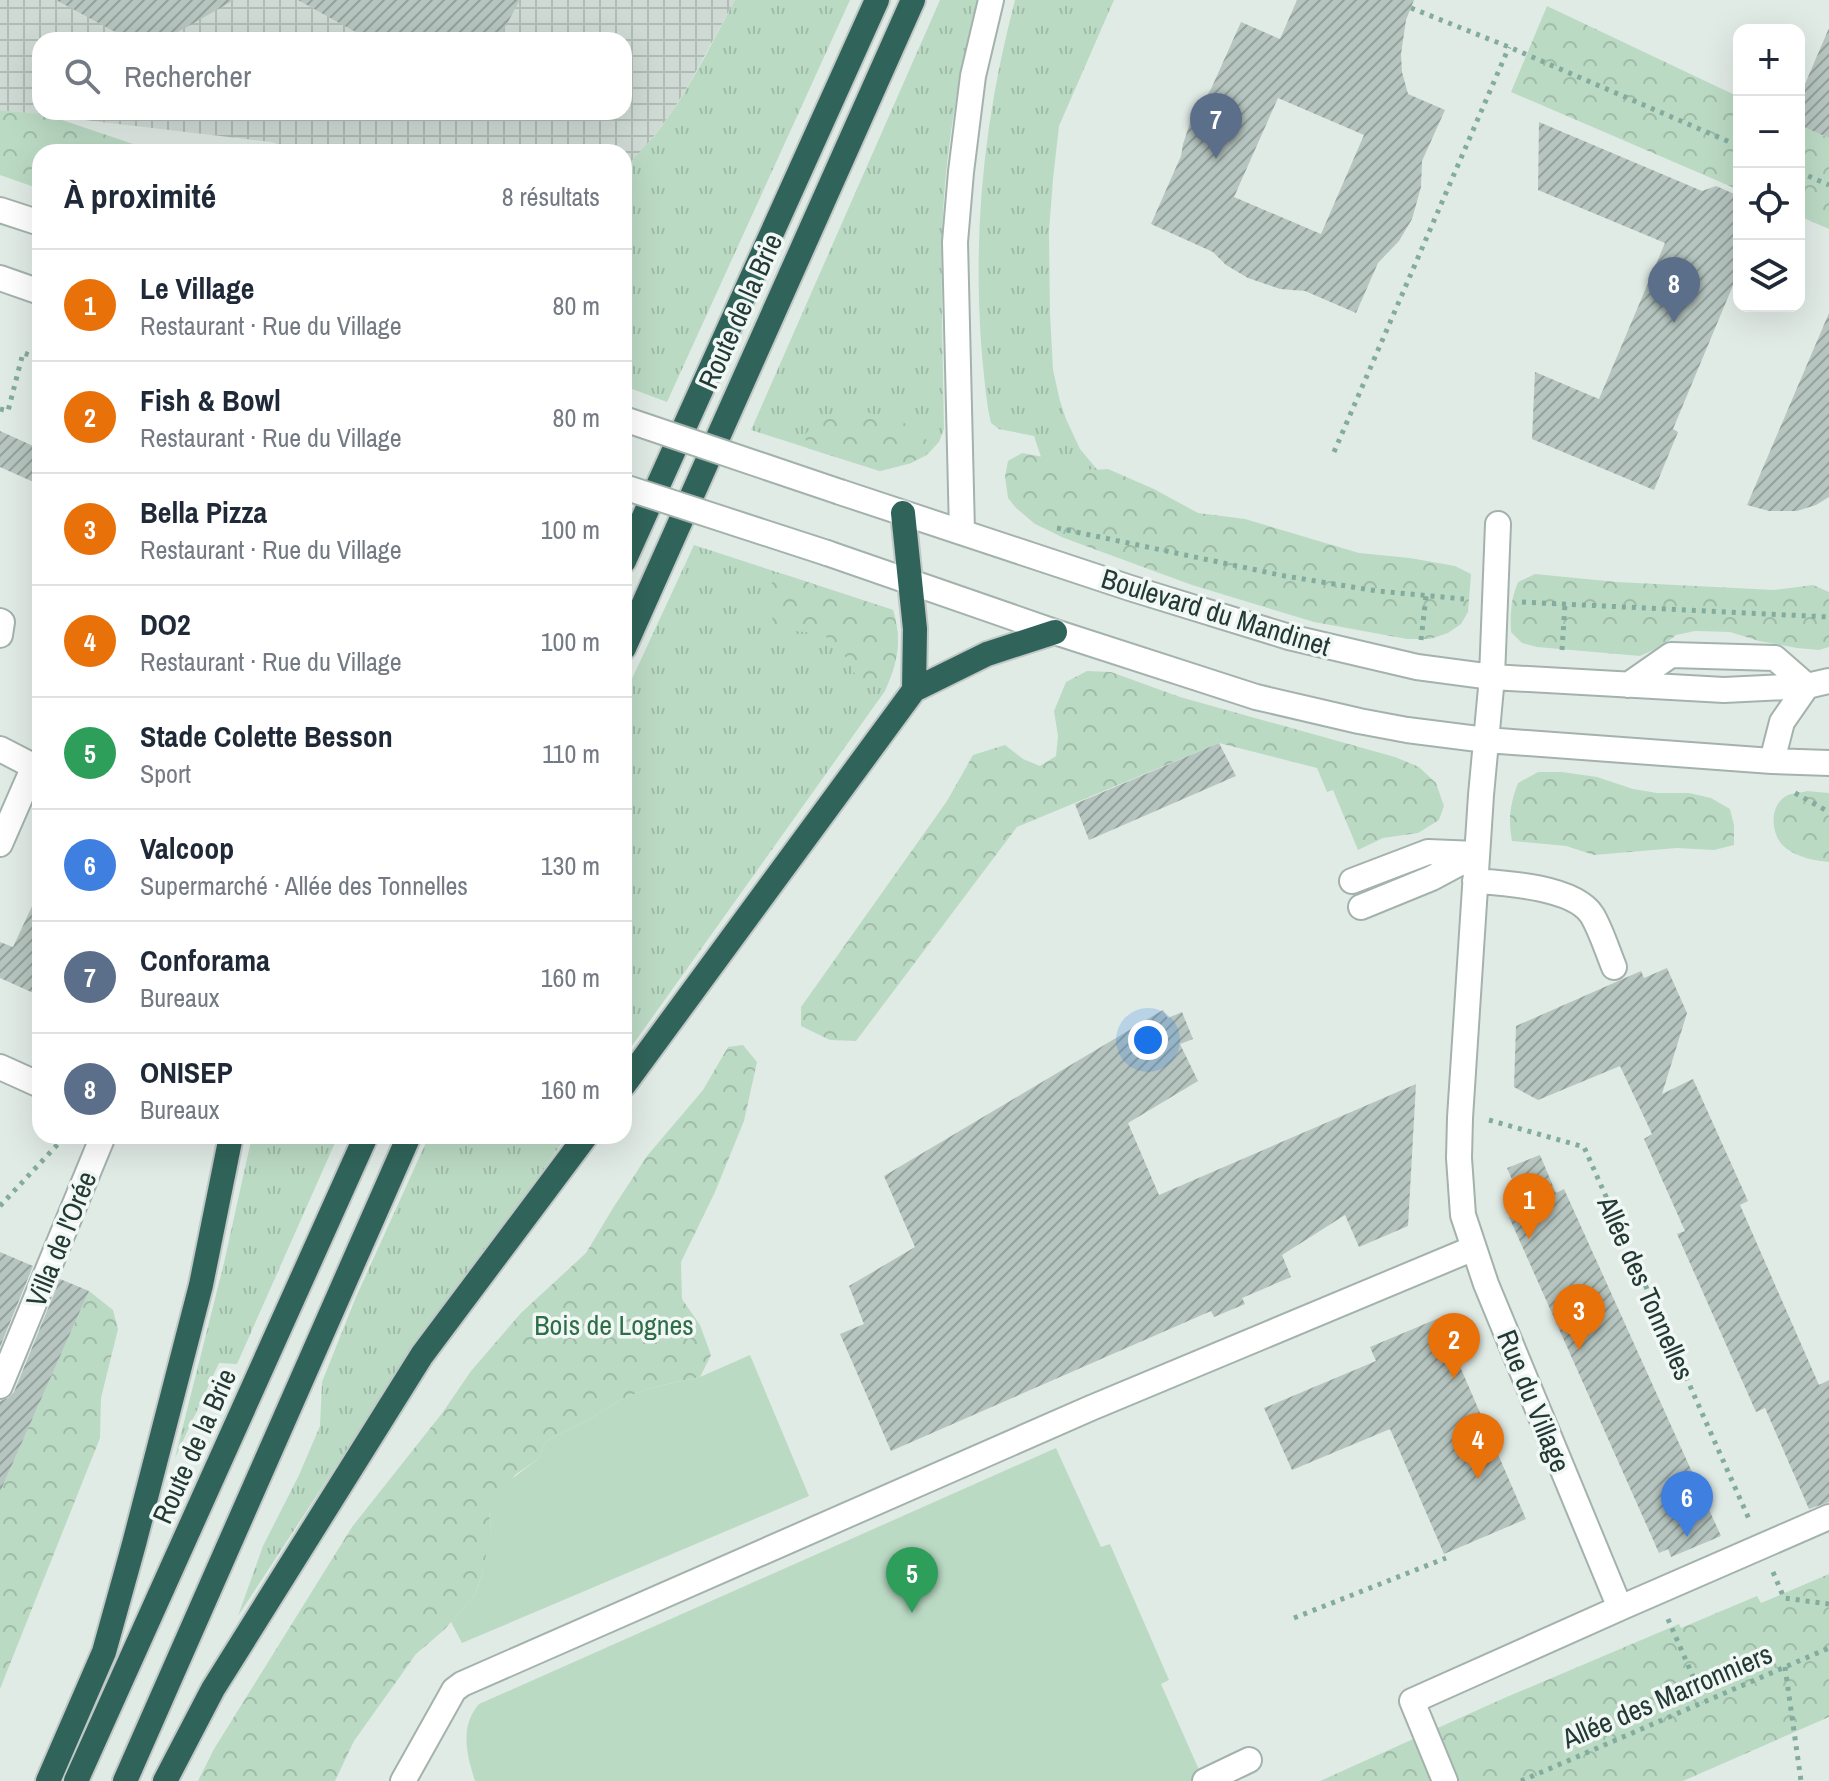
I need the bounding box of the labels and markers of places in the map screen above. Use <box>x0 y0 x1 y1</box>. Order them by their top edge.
pin: 7 <box>1190 93 1242 159</box>
pin: 8 <box>1648 257 1700 323</box>
pin: 1 <box>1503 1173 1555 1239</box>
pin: 3 <box>1553 1284 1605 1350</box>
pin: 2 <box>1428 1313 1480 1379</box>
pin: 4 <box>1452 1413 1504 1479</box>
pin: 6 <box>1661 1471 1713 1537</box>
pin: 5 <box>886 1547 938 1613</box>

